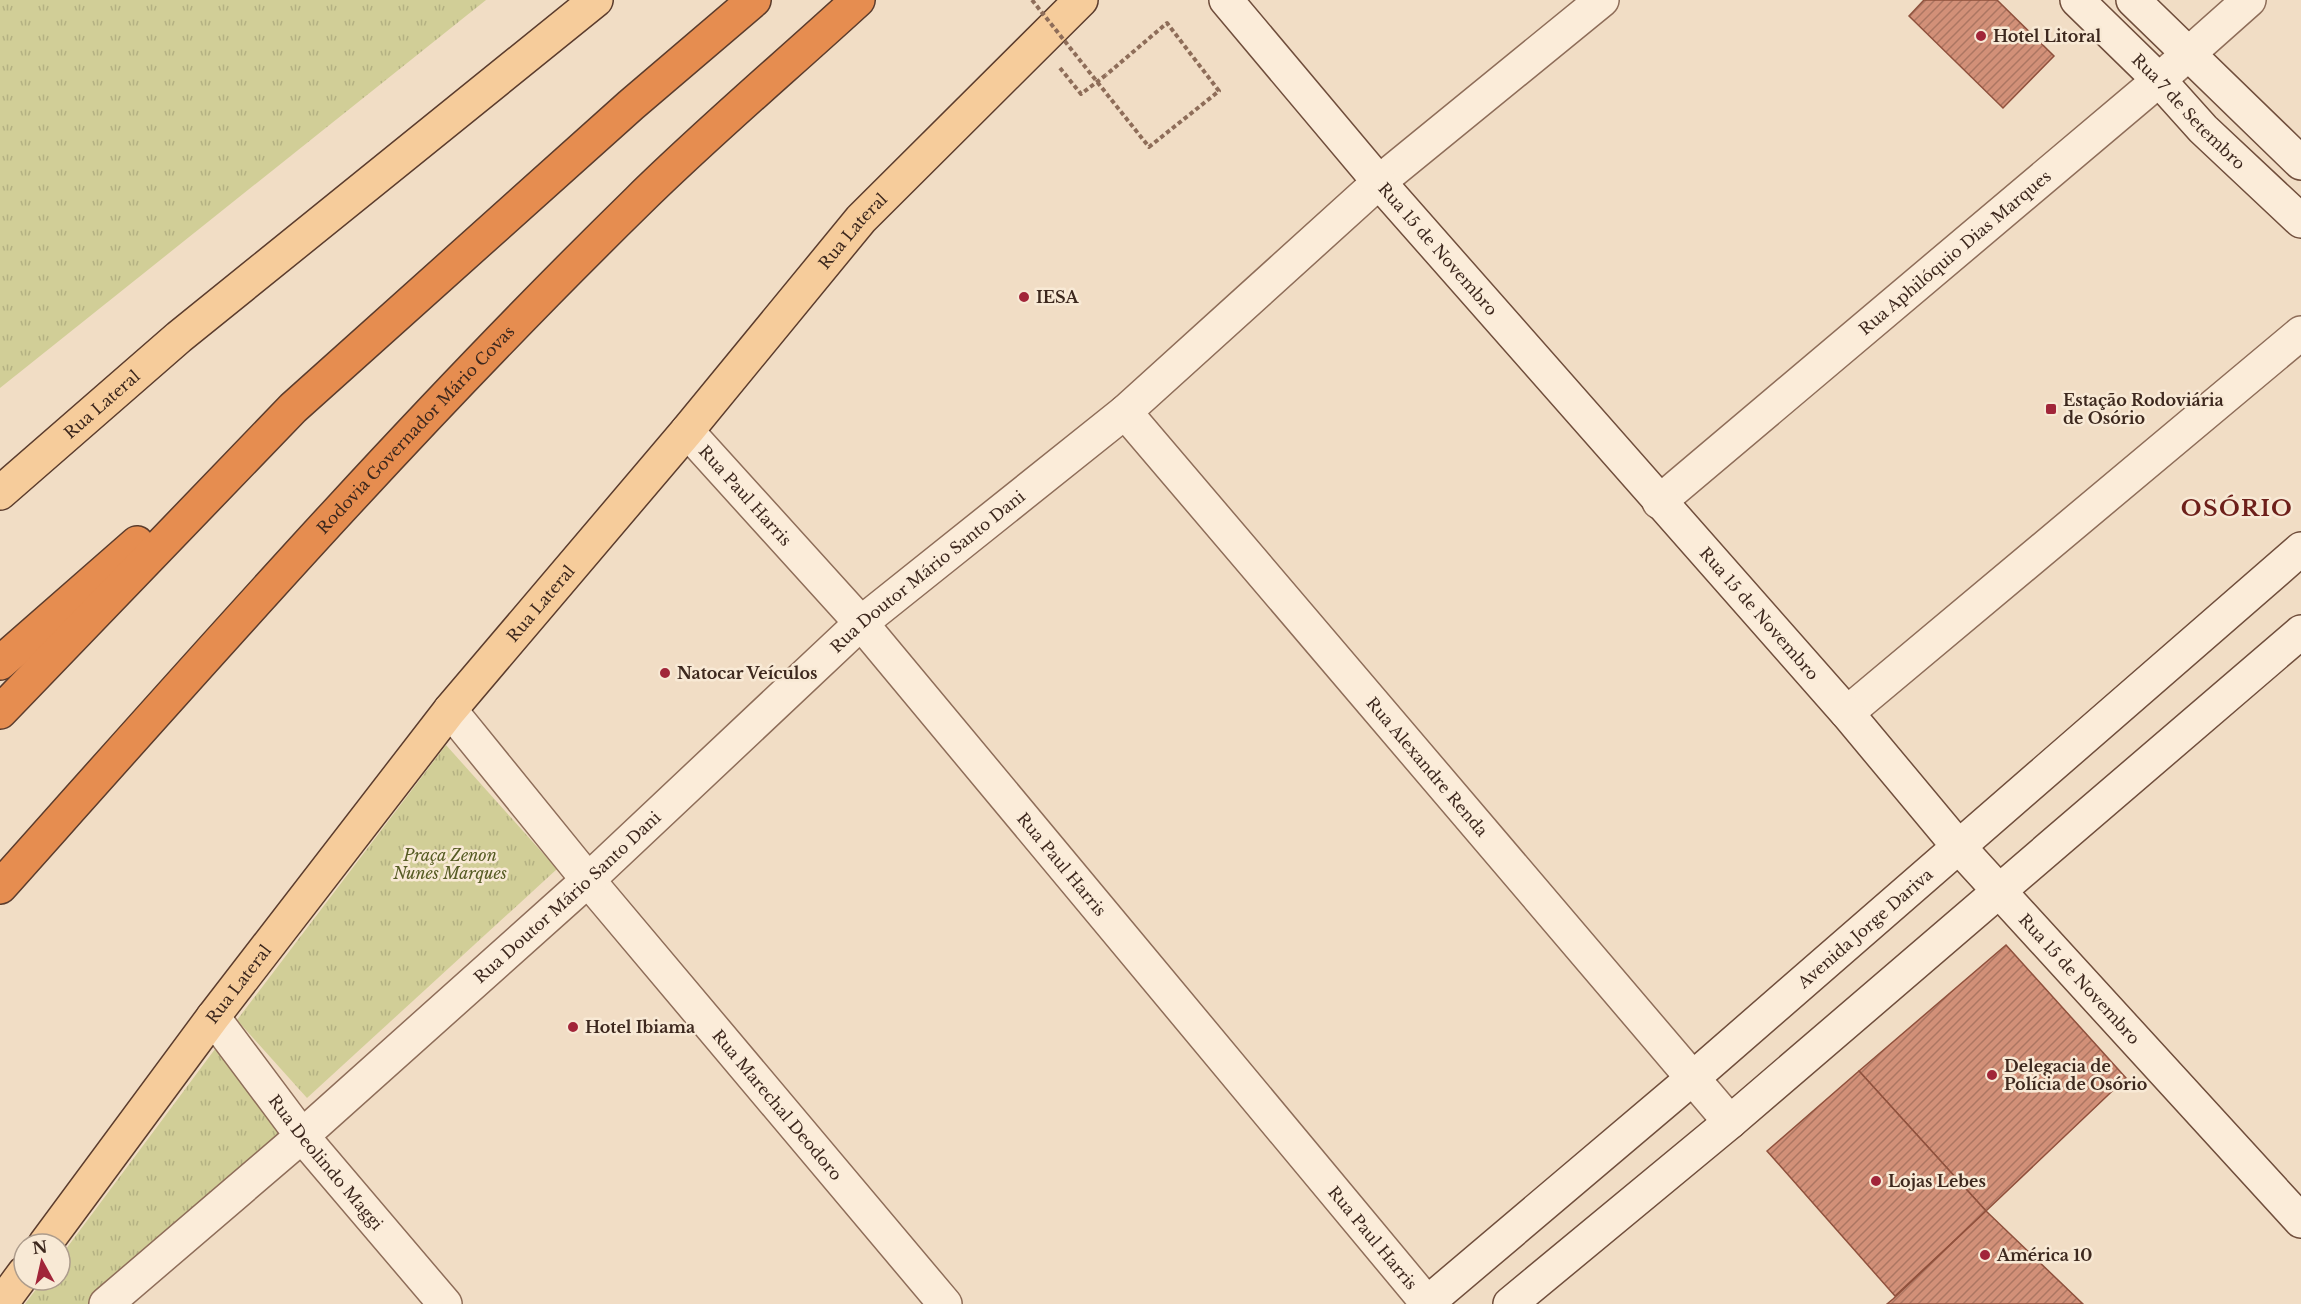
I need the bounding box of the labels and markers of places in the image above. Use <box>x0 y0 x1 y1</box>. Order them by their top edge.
place label: Hotel Litoral <box>1993 26 2101 46</box>
marker: Hotel Litoral <box>1974 29 1988 43</box>
place label: IESA <box>1036 287 1079 307</box>
marker: IESA <box>1017 290 1031 304</box>
place label: Estação Rodoviária de Osório <box>2063 390 2224 428</box>
marker: Estação Rodoviária de Osório <box>2044 402 2058 416</box>
place label: Natocar Veículos <box>677 663 818 683</box>
marker: Natocar Veículos <box>658 666 672 680</box>
place label: Hotel Ibiama <box>585 1017 695 1037</box>
marker: Hotel Ibiama <box>566 1020 580 1034</box>
place label: Delegacia de Polícia de Osório <box>2004 1056 2147 1094</box>
marker: Delegacia de Polícia de Osório <box>1985 1068 1999 1082</box>
place label: Lojas Lebes <box>1888 1171 1986 1191</box>
marker: Lojas Lebes <box>1869 1174 1883 1188</box>
place label: América 10 <box>1996 1245 2092 1265</box>
marker: América 10 <box>1978 1248 1992 1262</box>

